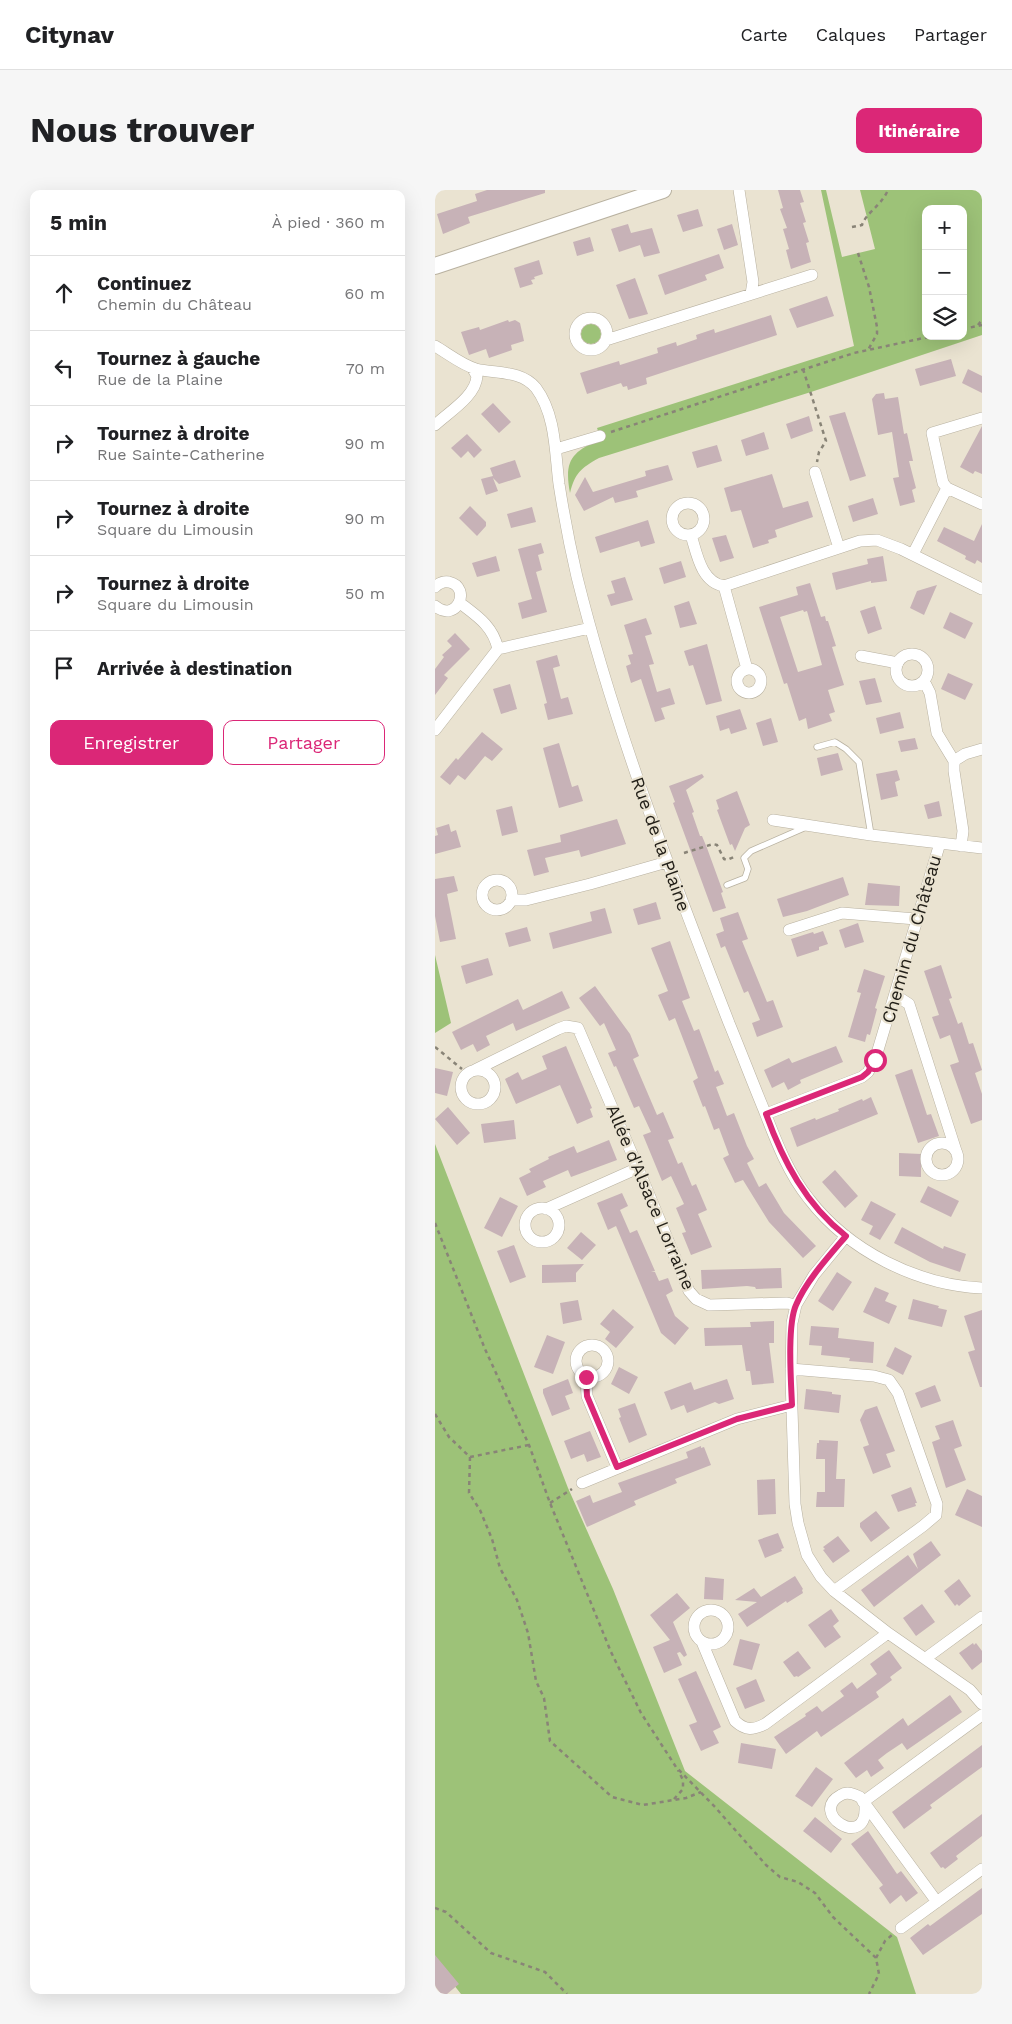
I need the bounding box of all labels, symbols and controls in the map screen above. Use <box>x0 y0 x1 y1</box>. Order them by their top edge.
text: Citynav <box>25 21 114 49</box>
text: Carte <box>740 24 788 45</box>
text: Calques <box>816 24 886 45</box>
text: Partager <box>914 24 987 45</box>
button: Itinéraire <box>856 108 982 153</box>
text: Nous trouver <box>30 109 254 151</box>
map controls <box>922 205 967 340</box>
button: + <box>922 205 967 250</box>
text: 5 min <box>50 210 107 235</box>
text: À pied · 360 m <box>272 213 385 232</box>
button: − <box>922 250 967 295</box>
text: Continuez <box>97 272 191 295</box>
icon: ahead <box>50 279 78 307</box>
text: 60 m <box>345 284 385 303</box>
text: Chemin du Château <box>97 295 252 314</box>
button: layers <box>922 295 967 340</box>
text: Tournez à gauche <box>97 347 260 370</box>
icon: left <box>50 354 78 382</box>
text: 70 m <box>346 359 385 378</box>
text: Rue de la Plaine <box>97 370 223 389</box>
text: Tournez à droite <box>97 422 249 445</box>
icon: right <box>50 429 78 457</box>
text: 90 m <box>344 434 385 453</box>
text: Rue Sainte-Catherine <box>97 445 265 464</box>
text: Tournez à droite <box>97 497 249 520</box>
icon: right <box>50 504 78 532</box>
text: 90 m <box>344 509 385 528</box>
text: Square du Limousin <box>97 520 254 539</box>
text: Tournez à droite <box>97 572 249 595</box>
icon: right <box>50 579 78 607</box>
text: 50 m <box>345 584 385 603</box>
text: Square du Limousin <box>97 595 254 614</box>
icon: arrive <box>50 654 78 682</box>
text: Arrivée à destination <box>97 657 292 680</box>
button: Enregistrer <box>50 720 213 765</box>
button: Partager <box>223 720 385 765</box>
street label: Rue de la Plaine <box>627 774 695 914</box>
street label: Chemin du Château <box>877 852 945 1026</box>
route start <box>864 1049 887 1072</box>
street label: Allée d'Alsace Lorraine <box>602 1101 700 1293</box>
route end <box>575 1366 598 1389</box>

